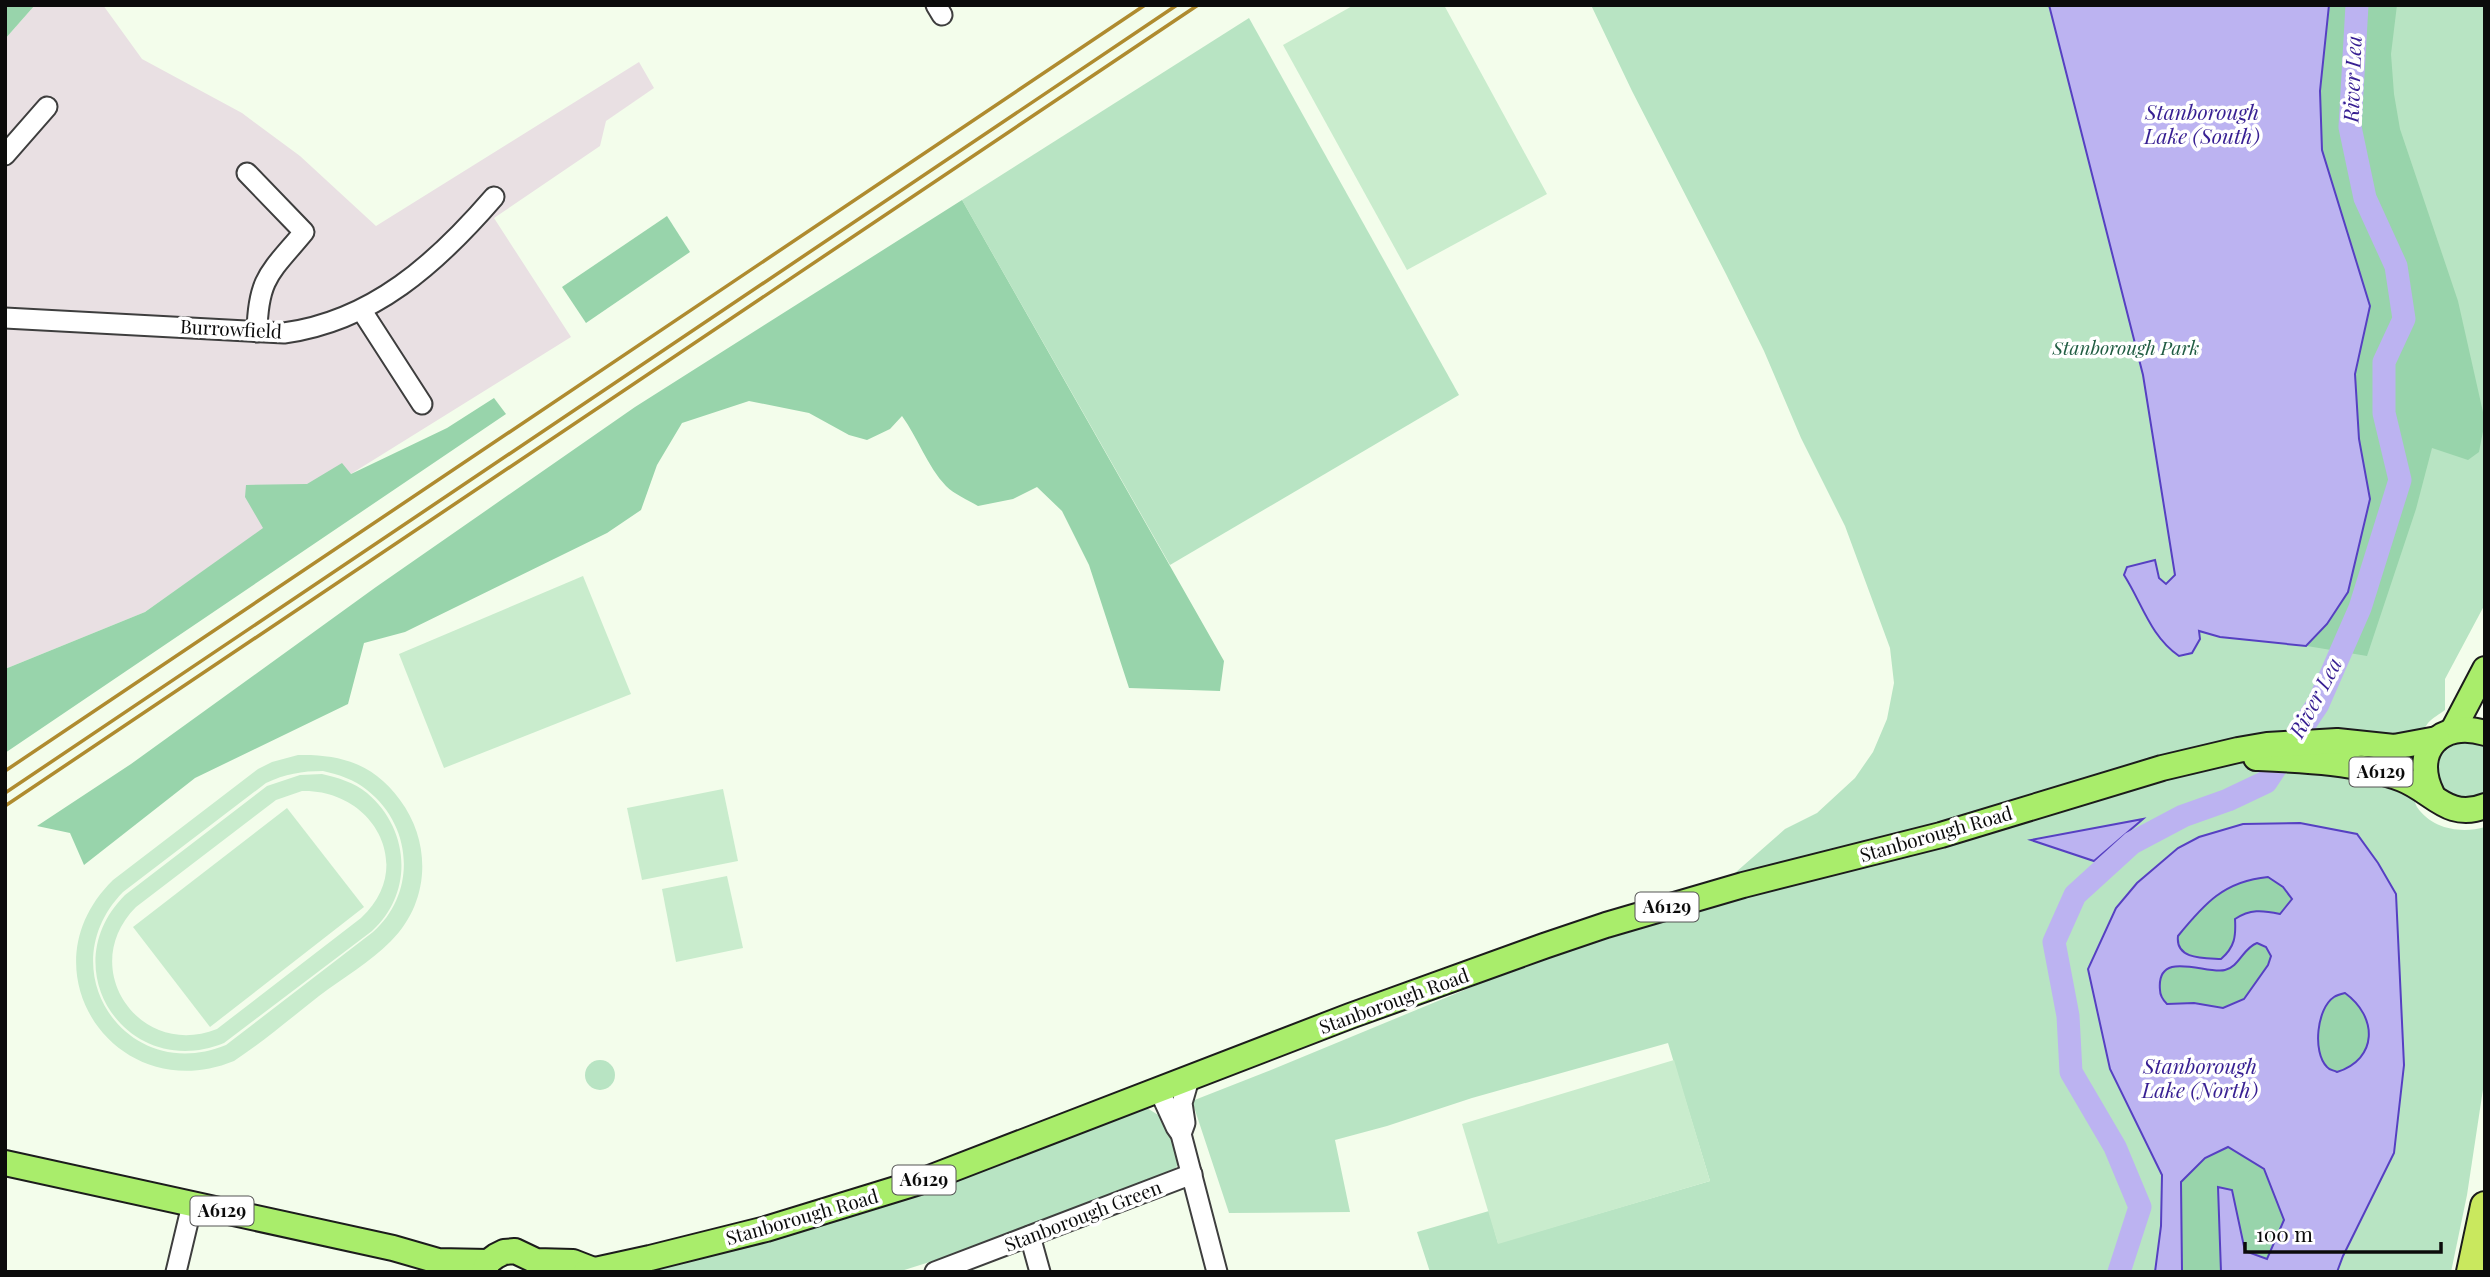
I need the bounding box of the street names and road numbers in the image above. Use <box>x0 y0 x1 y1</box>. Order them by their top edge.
street label: Burrowfield <box>179 312 283 344</box>
road number: A6129 <box>2350 758 2412 786</box>
street label: Stanborough Road <box>1856 799 2015 867</box>
road number: A6129 <box>1636 893 1698 922</box>
street label: Stanborough Road <box>1315 961 1472 1039</box>
road number: A6129 <box>892 1166 956 1195</box>
street label: Stanborough Green <box>1000 1173 1166 1257</box>
street label: Stanborough Road <box>722 1182 881 1250</box>
road number: A6129 <box>190 1196 254 1226</box>

